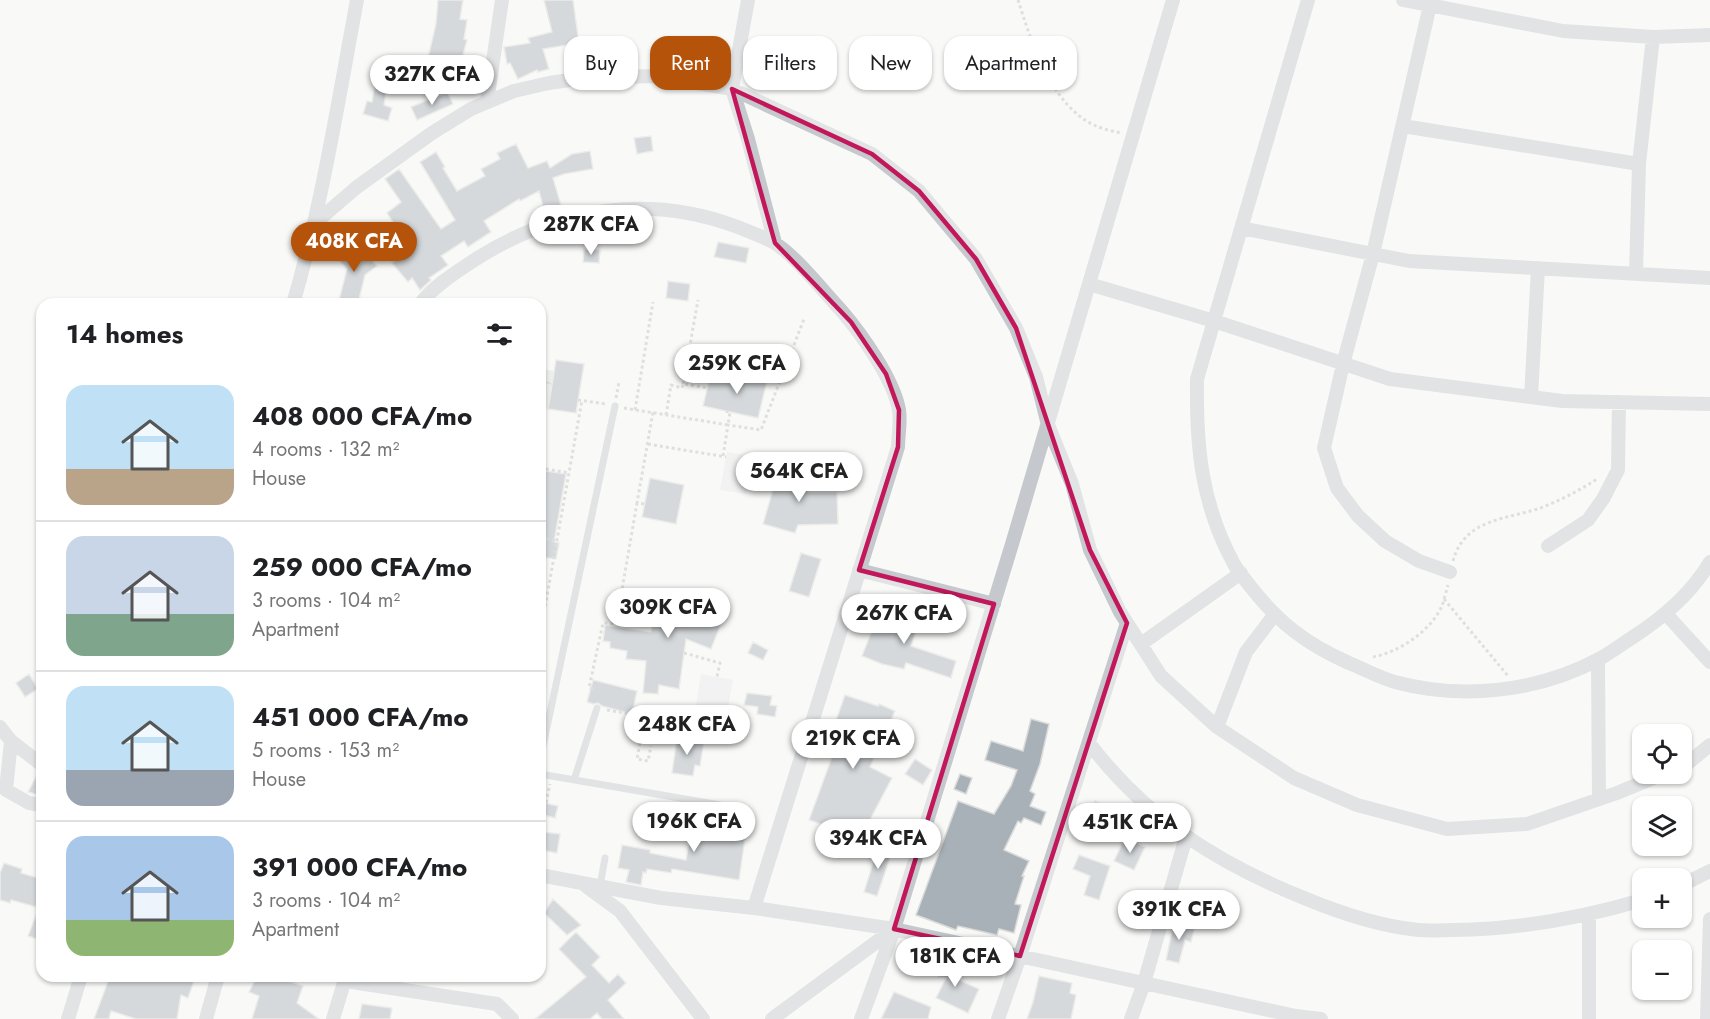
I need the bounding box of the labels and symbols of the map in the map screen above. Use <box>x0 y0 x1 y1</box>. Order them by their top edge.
pin: 327K CFA <box>370 55 494 106</box>
pin: 287K CFA <box>529 205 653 256</box>
pin: 408K CFA <box>292 222 416 273</box>
pin: 259K CFA <box>675 344 799 395</box>
pin: 564K CFA <box>737 452 861 503</box>
pin: 309K CFA <box>606 588 730 639</box>
pin: 267K CFA <box>842 594 966 645</box>
pin: 248K CFA <box>625 705 749 756</box>
pin: 219K CFA <box>791 719 915 770</box>
pin: 196K CFA <box>632 802 756 853</box>
pin: 451K CFA <box>1068 803 1192 854</box>
pin: 394K CFA <box>816 819 940 870</box>
pin: 391K CFA <box>1117 890 1241 941</box>
pin: 181K CFA <box>893 937 1017 988</box>

